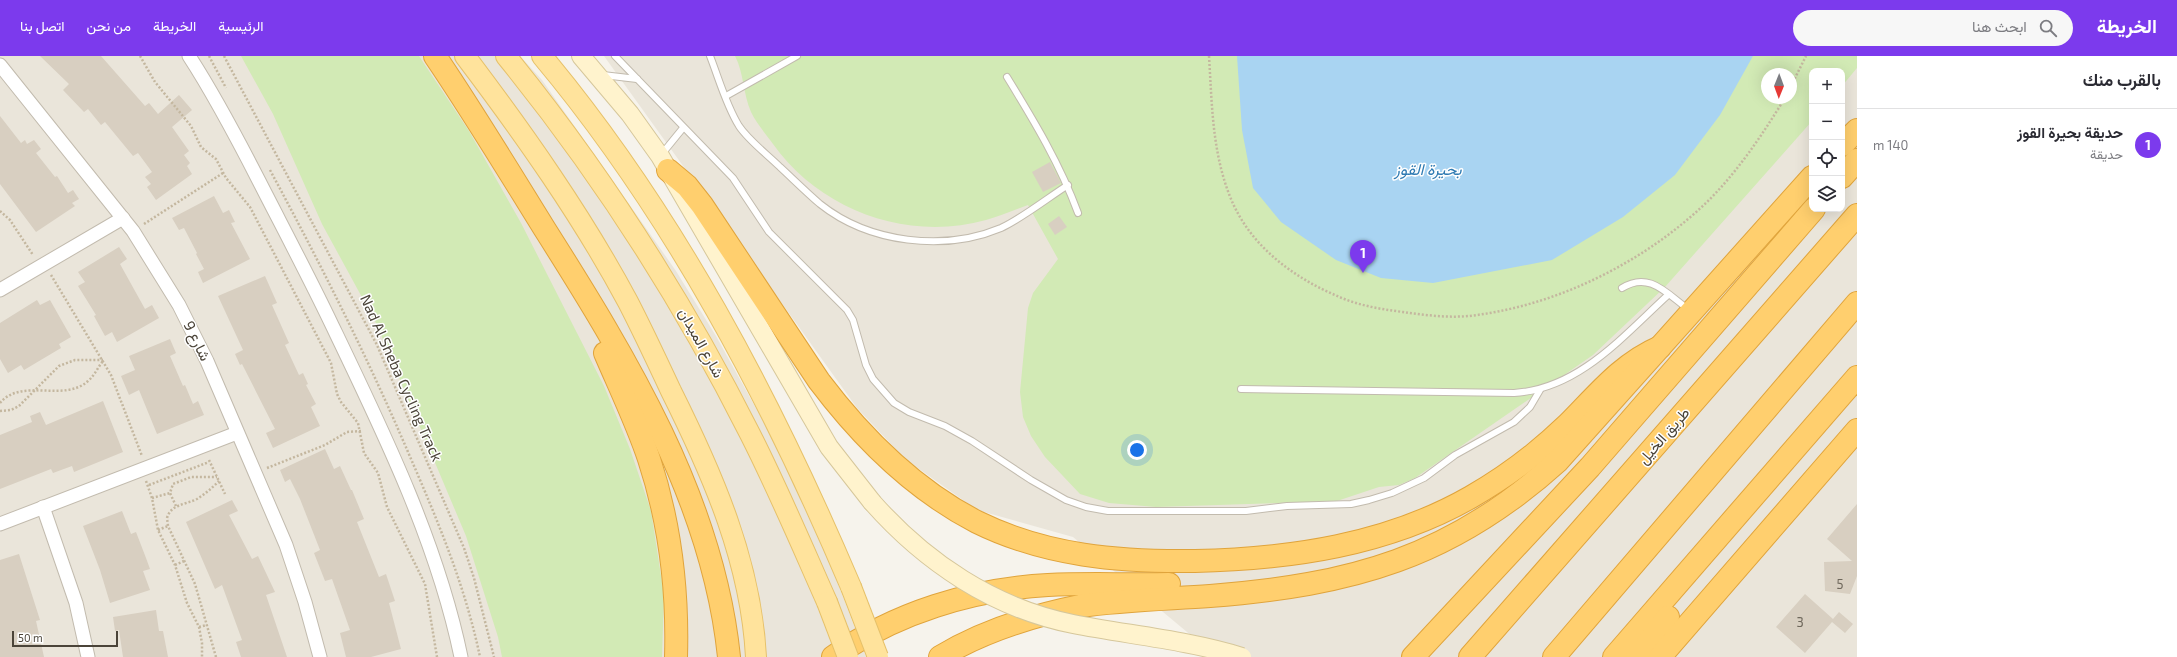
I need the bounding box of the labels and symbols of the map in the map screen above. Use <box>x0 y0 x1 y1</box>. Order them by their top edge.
north arrow <box>1761 68 1797 104</box>
water label: بحيرة القوز <box>1394 159 1463 180</box>
pin: 1 <box>1350 240 1376 273</box>
street label: Nad Al Sheba Cycling Track <box>357 291 447 464</box>
street label: شارع الميدان <box>673 304 728 382</box>
street label: شارع 9 <box>178 318 215 365</box>
street label: طريق الخيل <box>1634 403 1694 469</box>
your location <box>1127 440 1147 460</box>
house number: 5 <box>1837 576 1844 592</box>
house number: 3 <box>1796 614 1804 630</box>
scale bar <box>12 629 118 648</box>

